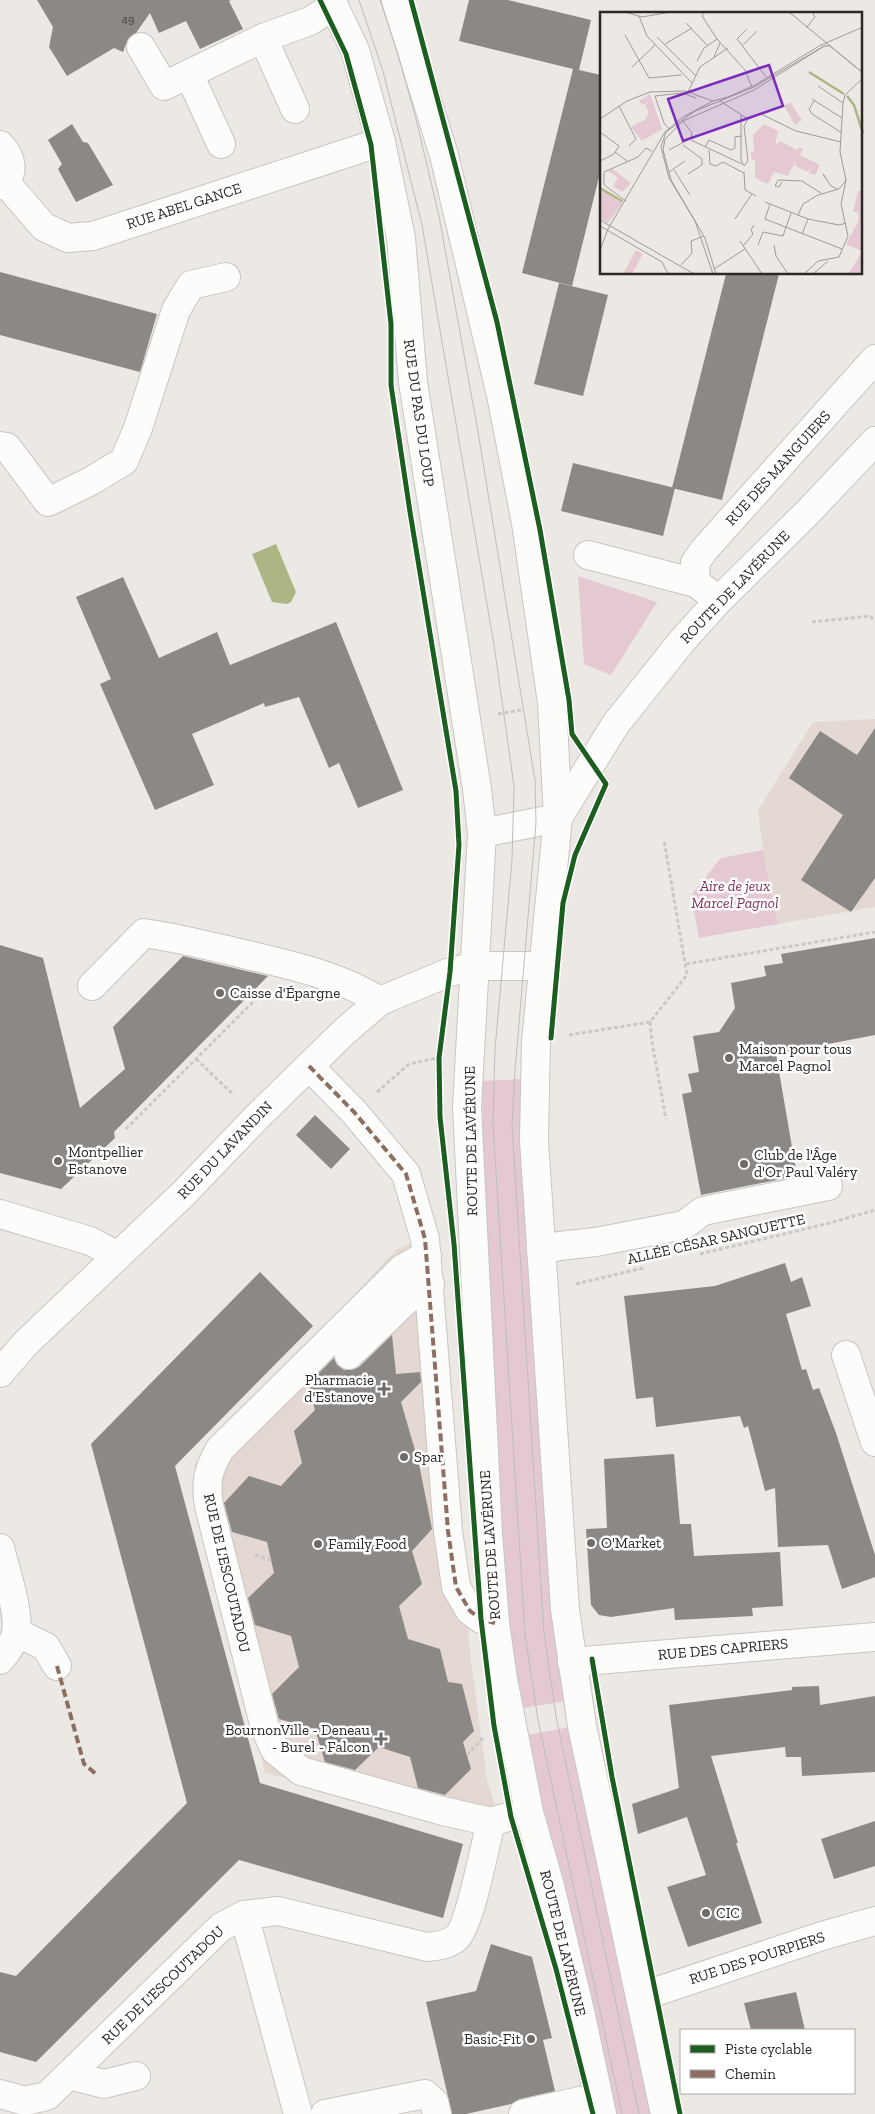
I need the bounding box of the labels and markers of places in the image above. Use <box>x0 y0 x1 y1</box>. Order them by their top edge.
place label: Caisse d'Épargne <box>230 984 340 1002</box>
marker: Caisse d'Épargne <box>214 987 226 999</box>
place label: Maison pour tous Marcel Pagnol <box>739 1040 852 1075</box>
marker: Maison pour tous Marcel Pagnol <box>723 1052 735 1064</box>
place label: Montpellier Estanove <box>68 1143 144 1178</box>
place label: Club de l'Âge d'Or Paul Valéry <box>754 1146 858 1181</box>
marker: Montpellier Estanove <box>52 1155 64 1167</box>
marker: Club de l'Âge d'Or Paul Valéry <box>738 1158 750 1170</box>
place label: Pharmacie d'Estanove <box>304 1371 374 1406</box>
marker: Pharmacie d'Estanove <box>378 1383 390 1395</box>
place label: Spar <box>414 1448 444 1466</box>
marker: Spar <box>398 1451 410 1463</box>
place label: O'Market <box>601 1534 662 1552</box>
place label: Family Food <box>328 1535 408 1553</box>
marker: O'Market <box>585 1537 597 1549</box>
marker: Family Food <box>312 1538 324 1550</box>
place label: BournonVille - Deneau - Burel - Falcon <box>225 1721 371 1756</box>
marker: BournonVille - Deneau - Burel - Falcon <box>374 1732 388 1746</box>
place label: CIC <box>716 1904 740 1922</box>
marker: CIC <box>700 1907 712 1919</box>
place label: Basic-Fit <box>464 2030 521 2048</box>
marker: Basic-Fit <box>525 2033 537 2045</box>

